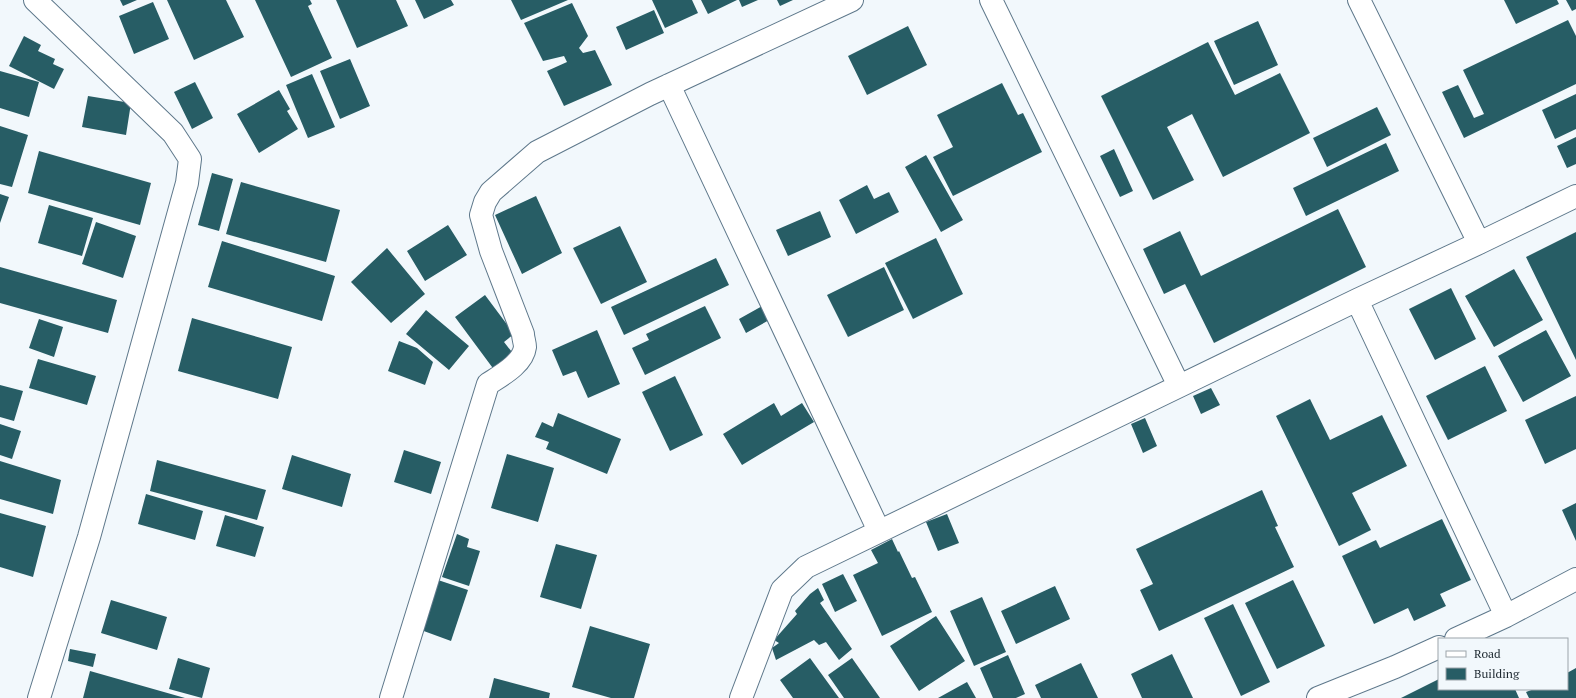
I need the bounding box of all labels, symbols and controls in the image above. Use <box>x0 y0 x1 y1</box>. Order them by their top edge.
legend <box>1438 638 1568 690</box>
text: Road <box>1474 646 1501 661</box>
text: Building <box>1474 666 1520 681</box>

